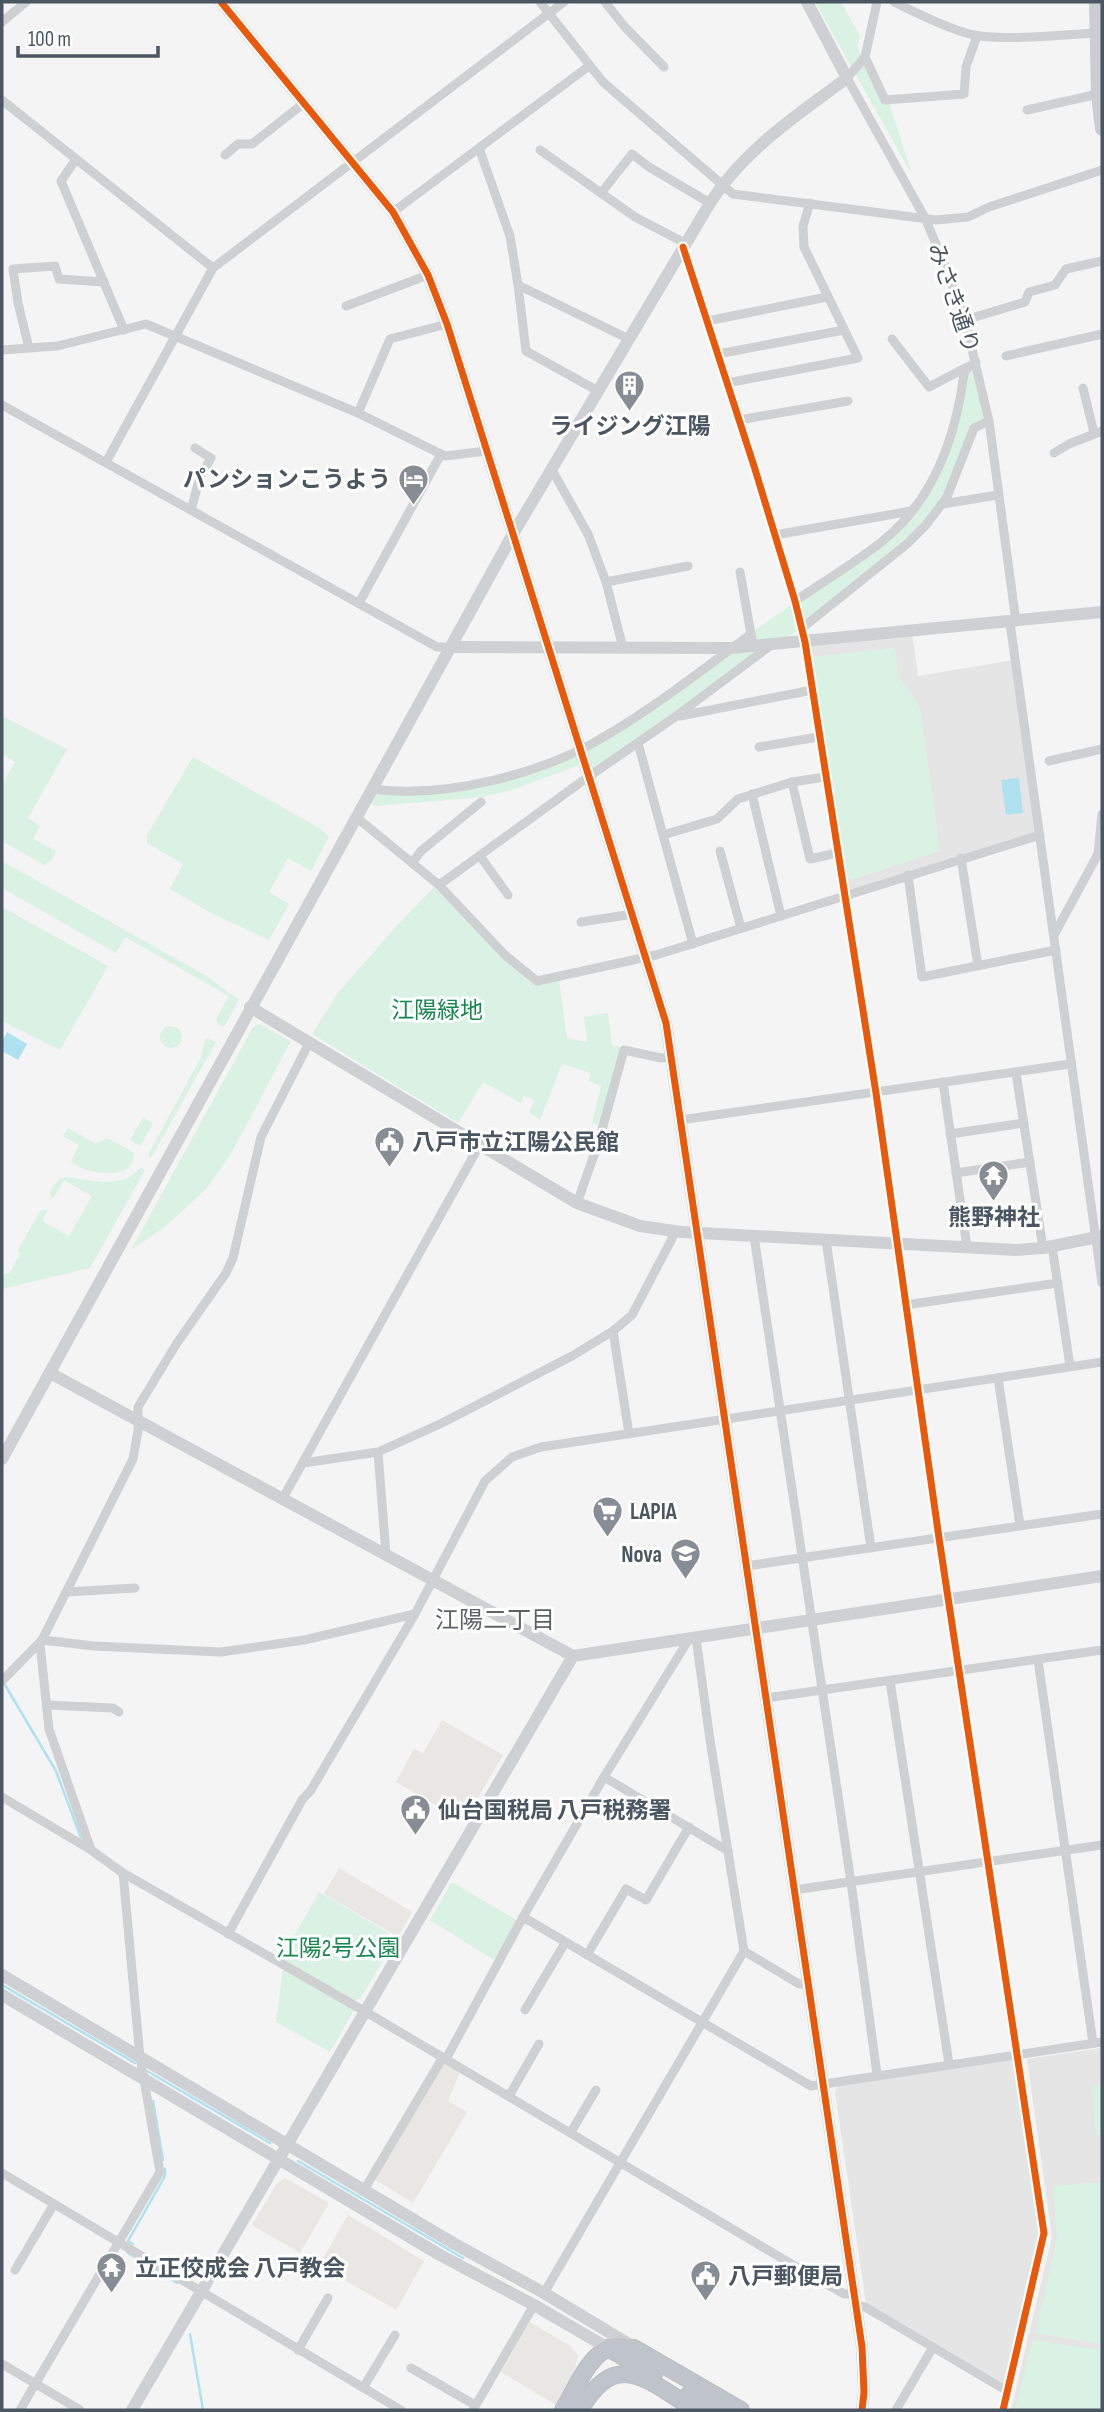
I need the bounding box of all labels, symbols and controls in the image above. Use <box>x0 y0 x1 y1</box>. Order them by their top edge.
scale bar <box>18 14 158 58</box>
text: 100 m <box>28 27 71 52</box>
street label: みさき通り <box>921 239 985 357</box>
building icon: ライジング江陽 <box>613 368 647 412</box>
place label: ライジング江陽 <box>550 413 711 441</box>
hotel icon: パンションこうよう <box>397 462 431 506</box>
place label: パンションこうよう <box>183 466 391 494</box>
park label: 江陽緑地 <box>391 997 483 1025</box>
public building icon: 八戸市立江陽公民館 <box>372 1125 406 1169</box>
place label: 八戸市立江陽公民館 <box>412 1129 619 1157</box>
temple icon: 熊野神社 <box>977 1159 1011 1203</box>
place label: 熊野神社 <box>948 1204 1040 1232</box>
supermarket icon: LAPIA <box>590 1494 624 1538</box>
place label: LAPIA <box>630 1498 678 1526</box>
school or university icon: Nova <box>668 1537 702 1581</box>
place label: Nova <box>621 1541 662 1569</box>
district label: 江陽二丁目 <box>435 1606 555 1635</box>
public building icon: 仙台国税局 八戸税務署 <box>398 1793 432 1837</box>
place label: 仙台国税局 八戸税務署 <box>438 1797 672 1825</box>
park label: 江陽2号公園 <box>276 1935 400 1963</box>
temple icon: 立正佼成会 八戸教会 <box>95 2251 129 2295</box>
place label: 立正佼成会 八戸教会 <box>135 2255 346 2283</box>
public building icon: 八戸郵便局 <box>688 2259 722 2303</box>
place label: 八戸郵便局 <box>728 2263 843 2291</box>

